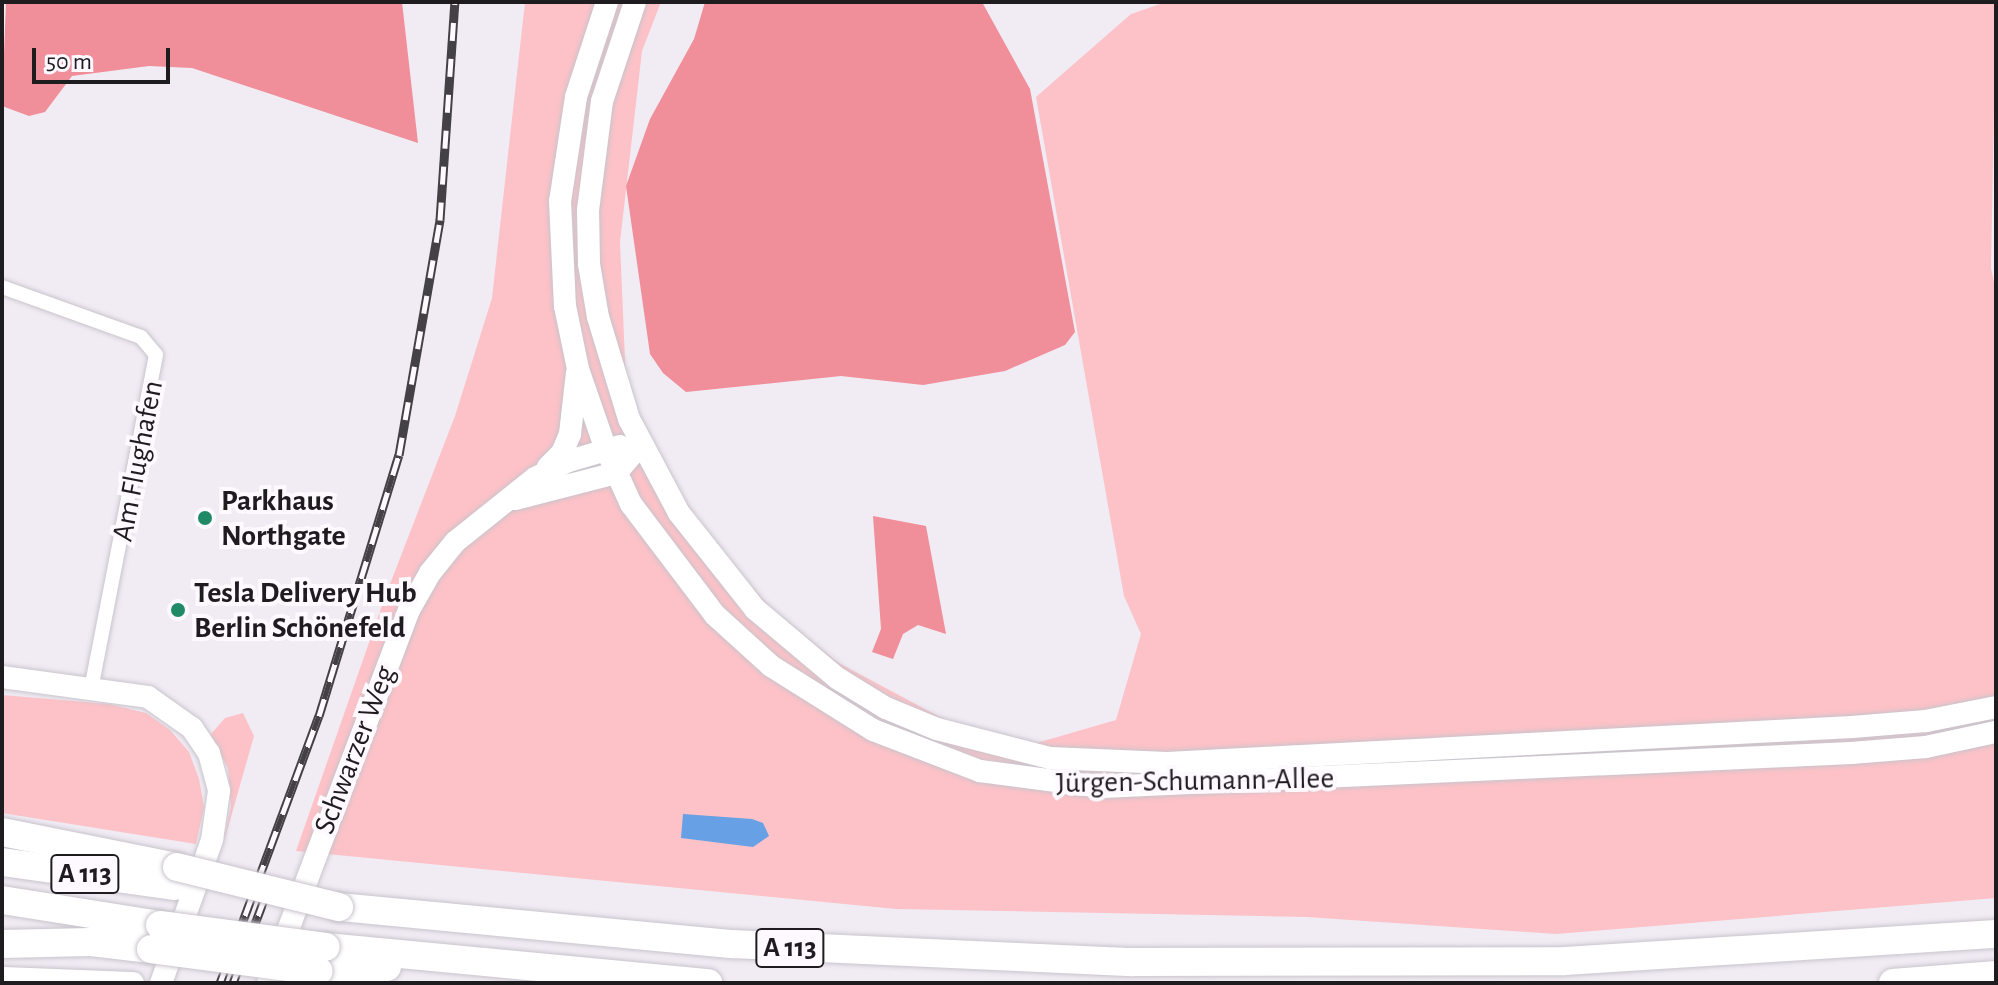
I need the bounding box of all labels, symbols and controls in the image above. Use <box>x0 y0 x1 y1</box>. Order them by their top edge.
scale bar <box>36 32 174 82</box>
text: 50 m <box>46 50 92 74</box>
street label: Am Flughafen <box>105 377 171 545</box>
place label: Parkhaus Northgate <box>221 483 346 554</box>
marker: Parkhaus Northgate <box>196 509 214 527</box>
place label: Tesla Delivery Hub Berlin Schönefeld <box>194 575 417 646</box>
marker: Tesla Delivery Hub Berlin Schönefeld <box>169 601 187 619</box>
street label: Schwarzer Weg <box>306 661 404 839</box>
street label: Jürgen-Schumann-Allee <box>1056 761 1334 801</box>
road number: A 113 <box>49 850 121 898</box>
road number: A 113 <box>754 924 826 972</box>

